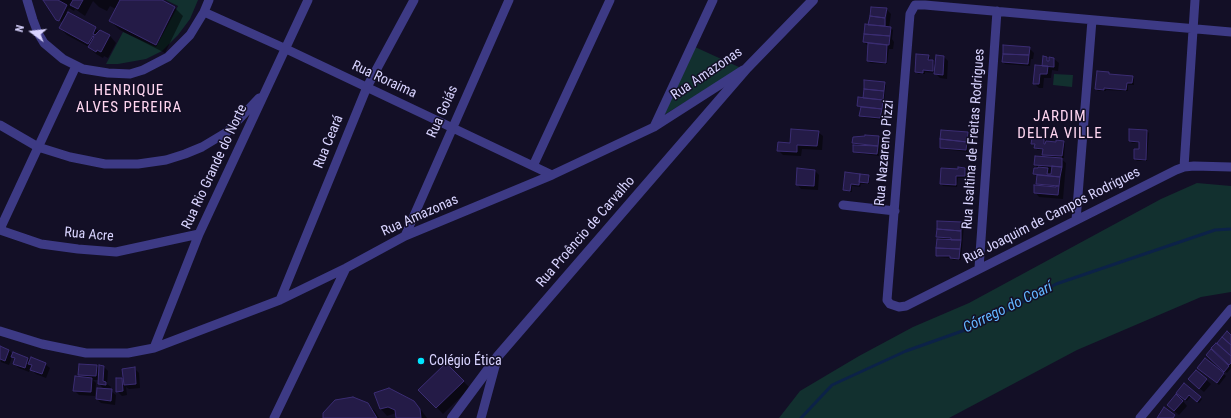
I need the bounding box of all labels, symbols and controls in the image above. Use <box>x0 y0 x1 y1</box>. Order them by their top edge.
north arrow <box>12 12 52 52</box>
text: N <box>13 24 27 34</box>
street label: Rua Amazonas <box>668 44 746 104</box>
street label: Rua Isaltina de Freitas Rodrigues <box>959 48 989 230</box>
street label: Rua Roraima <box>349 58 419 102</box>
district label: HENRIQUE ALVES PEREIRA <box>76 82 182 117</box>
street label: Rua Goiás <box>424 83 462 141</box>
street label: Rua Nazareno Pizzi <box>872 99 898 207</box>
street label: Rua Rio Grande do Norte <box>179 102 251 232</box>
district label: JARDIM DELTA VILLE <box>1017 108 1103 143</box>
street label: Rua Ceará <box>311 113 347 171</box>
street label: Rua Joaquim de Campos Rodrigues <box>961 164 1143 268</box>
street label: Rua Proêncio de Carvalho <box>533 173 639 291</box>
street label: Rua Amazonas <box>379 192 461 240</box>
street label: Rua Acre <box>64 224 114 246</box>
water label: Córrego do Coarí <box>960 279 1056 337</box>
place label: Colégio Ética <box>429 353 502 369</box>
marker: Colégio Ética <box>416 356 426 366</box>

